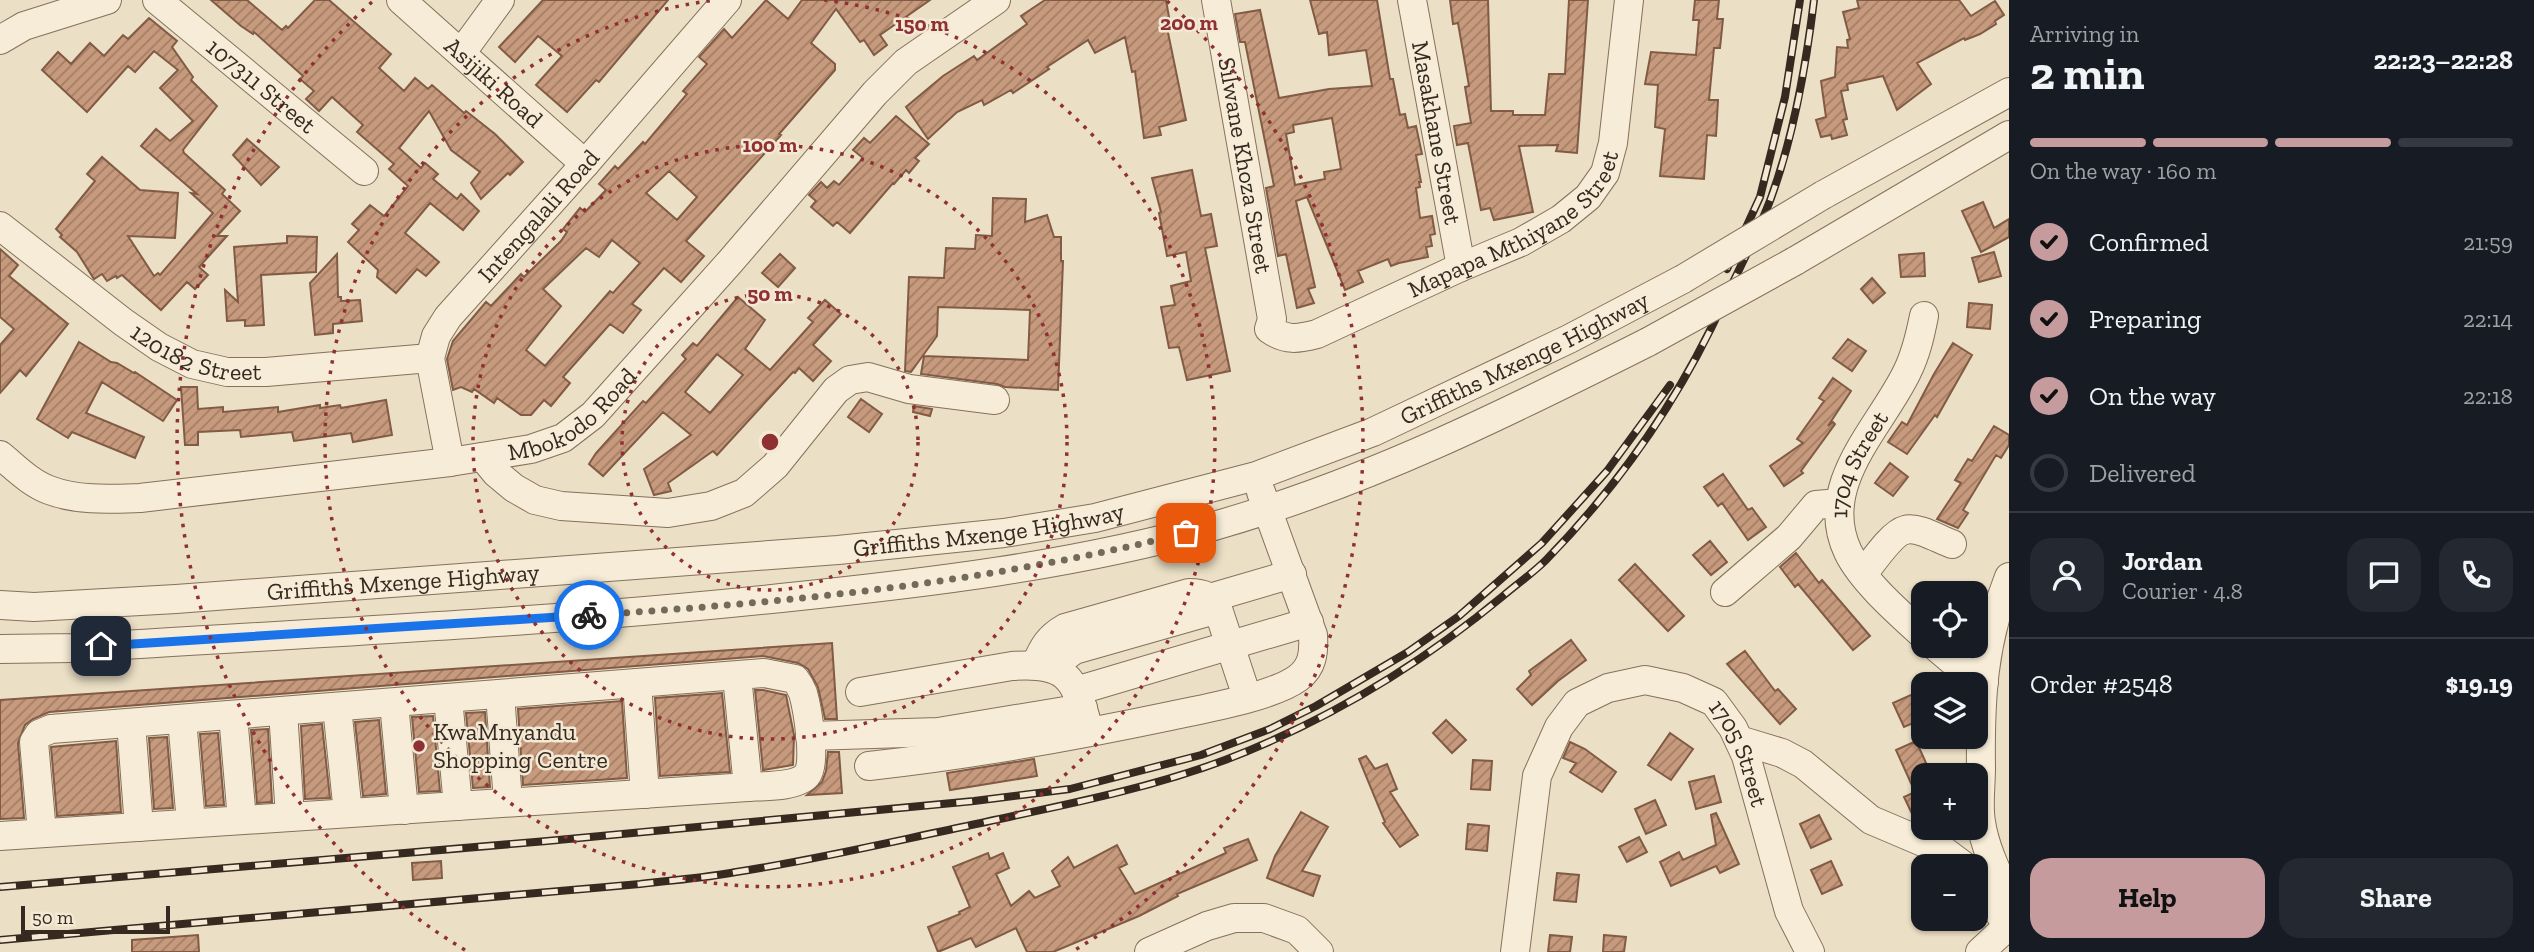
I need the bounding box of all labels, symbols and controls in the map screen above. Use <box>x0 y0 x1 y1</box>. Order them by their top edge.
text: 200 m <box>1160 10 1218 35</box>
text: 150 m <box>895 11 950 36</box>
text: Arriving in <box>2030 20 2139 48</box>
street label: Asijiki Road <box>439 31 549 134</box>
street label: 107311 Street <box>201 32 322 139</box>
street label: Masakhane Street <box>1406 39 1468 227</box>
text: 22:23–22:28 <box>2373 44 2513 76</box>
text: 2 min <box>2030 46 2145 101</box>
street label: Silwane Khoza Street <box>1212 55 1279 276</box>
text: 100 m <box>743 132 798 157</box>
street label: Intengalali Road <box>471 143 605 288</box>
street label: Mapapa Mthiyane Street <box>1403 147 1624 304</box>
text: On the way · 160 m <box>2030 157 2216 185</box>
icon: check <box>2030 223 2068 261</box>
text: Confirmed <box>2089 226 2209 258</box>
text: 21:59 <box>2463 228 2513 256</box>
text: 50 m <box>747 281 793 306</box>
street label: Griffiths Mxenge Highway <box>1395 284 1654 431</box>
icon: check <box>2030 300 2068 338</box>
text: Preparing <box>2089 303 2201 335</box>
text: 22:14 <box>2463 305 2513 333</box>
street label: 120182 Street <box>125 317 262 386</box>
street label: Mbokodo Road <box>506 361 642 467</box>
icon: check <box>2030 377 2068 415</box>
text: On the way <box>2089 380 2216 412</box>
text: 22:18 <box>2463 382 2513 410</box>
street label: 1704 Street <box>1824 405 1894 519</box>
centre of rings <box>758 430 782 454</box>
text: Delivered <box>2089 457 2196 489</box>
street label: Griffiths Mxenge Highway <box>852 496 1128 562</box>
pin <box>1156 503 1216 563</box>
icon: bag <box>1167 514 1205 552</box>
button: person <box>2030 538 2104 612</box>
button: chat <box>2347 538 2421 612</box>
button: phone <box>2439 538 2513 612</box>
text: Jordan <box>2122 545 2202 577</box>
street label: Griffiths Mxenge Highway <box>266 557 541 606</box>
text: Courier · 4.8 <box>2122 577 2243 605</box>
courier <box>554 580 624 650</box>
map controls <box>1911 581 1988 931</box>
button: locate <box>1911 581 1988 658</box>
icon: bike <box>570 596 608 634</box>
pin <box>71 616 131 676</box>
icon: home <box>82 627 120 665</box>
text: Order #2548 <box>2030 668 2173 700</box>
text: $19.19 <box>2445 668 2513 700</box>
button: layers <box>1911 672 1988 749</box>
street label: 1705 Street <box>1703 693 1774 810</box>
place label: KwaMnyandu Shopping Centre <box>433 717 608 774</box>
marker: KwaMnyandu Shopping Centre <box>411 738 427 754</box>
button: + <box>1911 763 1988 840</box>
button: − <box>1911 854 1988 931</box>
button: Help <box>2030 858 2265 938</box>
button: Share <box>2279 858 2513 938</box>
scale bar <box>21 903 170 935</box>
text: 50 m <box>32 906 73 929</box>

